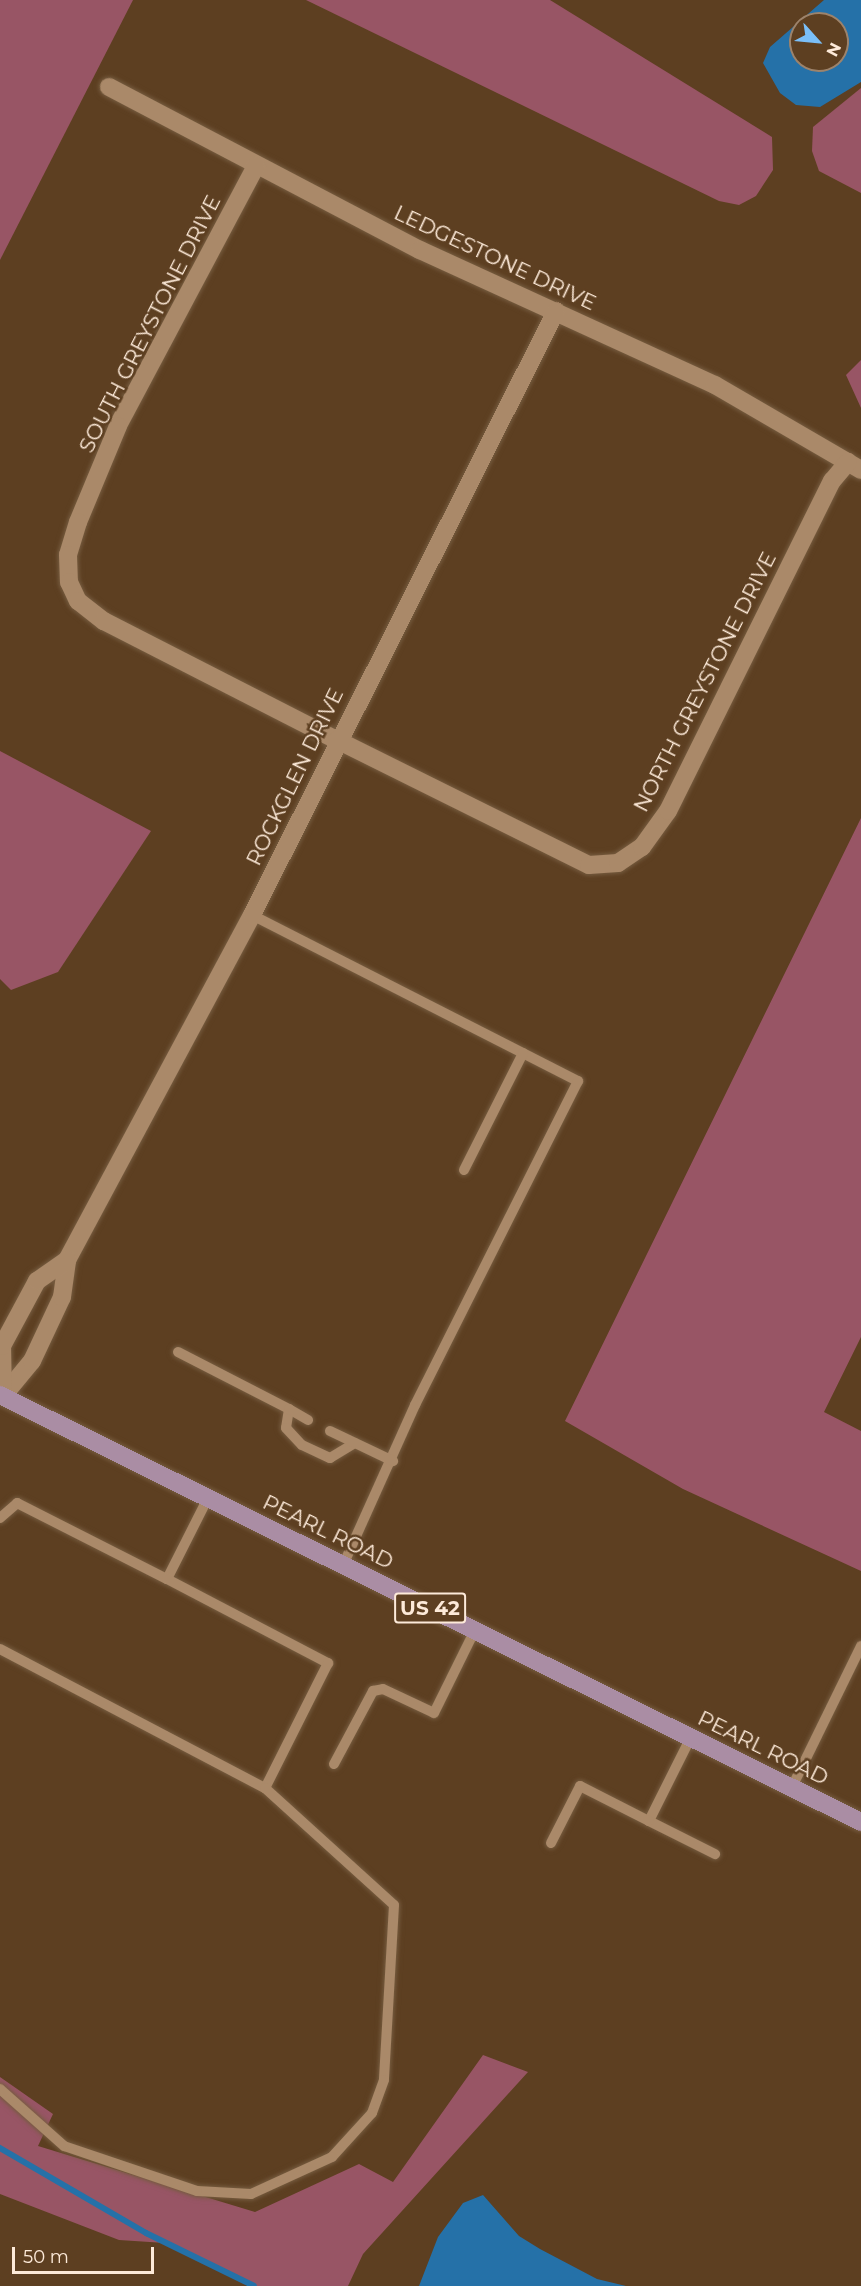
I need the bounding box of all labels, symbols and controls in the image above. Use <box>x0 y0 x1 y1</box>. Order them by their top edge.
north arrow <box>789 12 849 72</box>
text: N <box>822 39 845 60</box>
street label: SOUTH GREYSTONE DRIVE <box>74 191 226 457</box>
street label: LEDGESTONE DRIVE <box>390 200 600 316</box>
street label: NORTH GREYSTONE DRIVE <box>628 548 782 816</box>
street label: ROCKGLEN DRIVE <box>241 684 349 870</box>
street label: PEARL ROAD <box>259 1490 397 1574</box>
road number: US 42 <box>394 1591 466 1625</box>
street label: PEARL ROAD <box>694 1706 832 1790</box>
scale bar <box>15 2235 158 2273</box>
text: 50 m <box>23 2246 69 2268</box>

